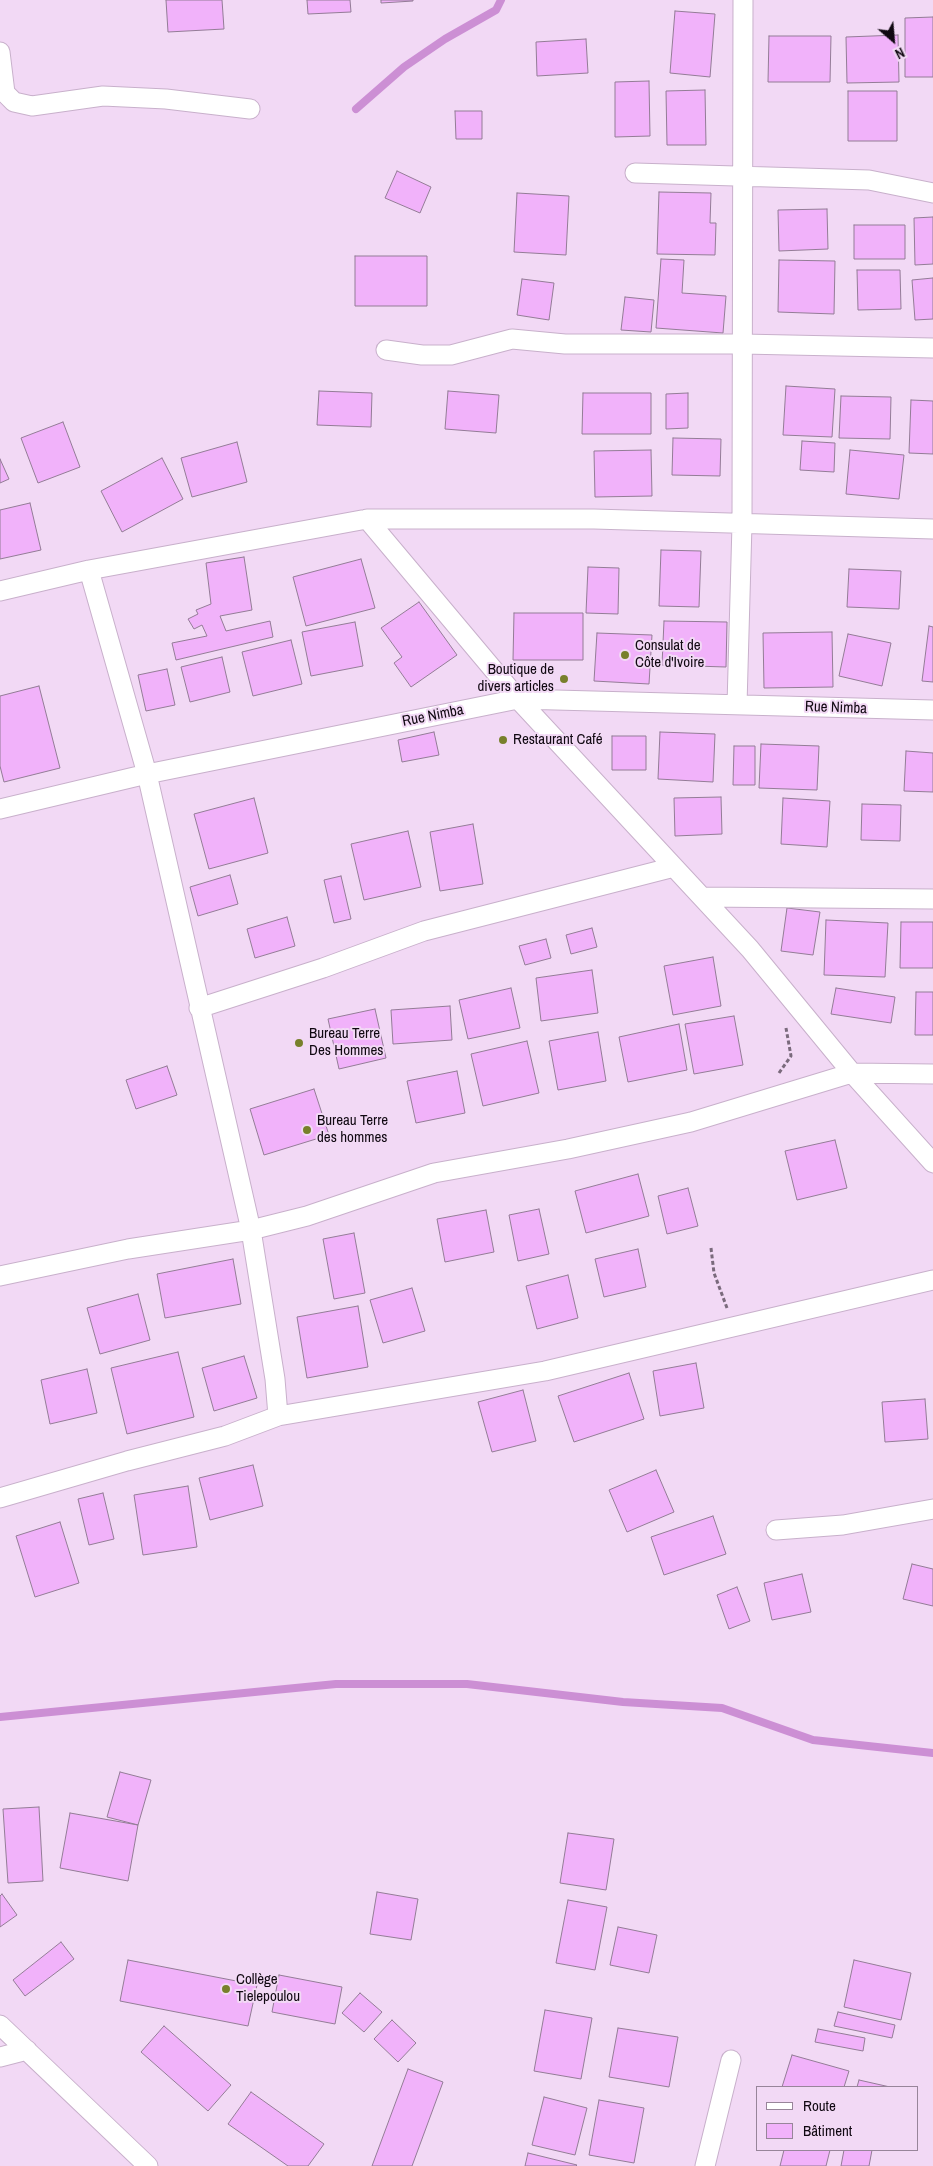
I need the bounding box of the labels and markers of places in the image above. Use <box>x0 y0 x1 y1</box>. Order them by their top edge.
place label: Consulat de Côte d'Ivoire <box>635 637 704 672</box>
marker: Consulat de Côte d'Ivoire <box>619 649 631 661</box>
place label: Boutique de divers articles <box>477 661 554 696</box>
marker: Boutique de divers articles <box>558 673 570 685</box>
place label: Restaurant Café <box>513 731 603 749</box>
marker: Restaurant Café <box>497 734 509 746</box>
place label: Bureau Terre Des Hommes <box>309 1025 383 1060</box>
marker: Bureau Terre Des Hommes <box>293 1037 305 1049</box>
place label: Bureau Terre des hommes <box>317 1112 388 1147</box>
marker: Bureau Terre des hommes <box>301 1124 313 1136</box>
place label: Collège Tielepoulou <box>236 1971 300 2006</box>
marker: Collège Tielepoulou <box>220 1983 232 1995</box>

